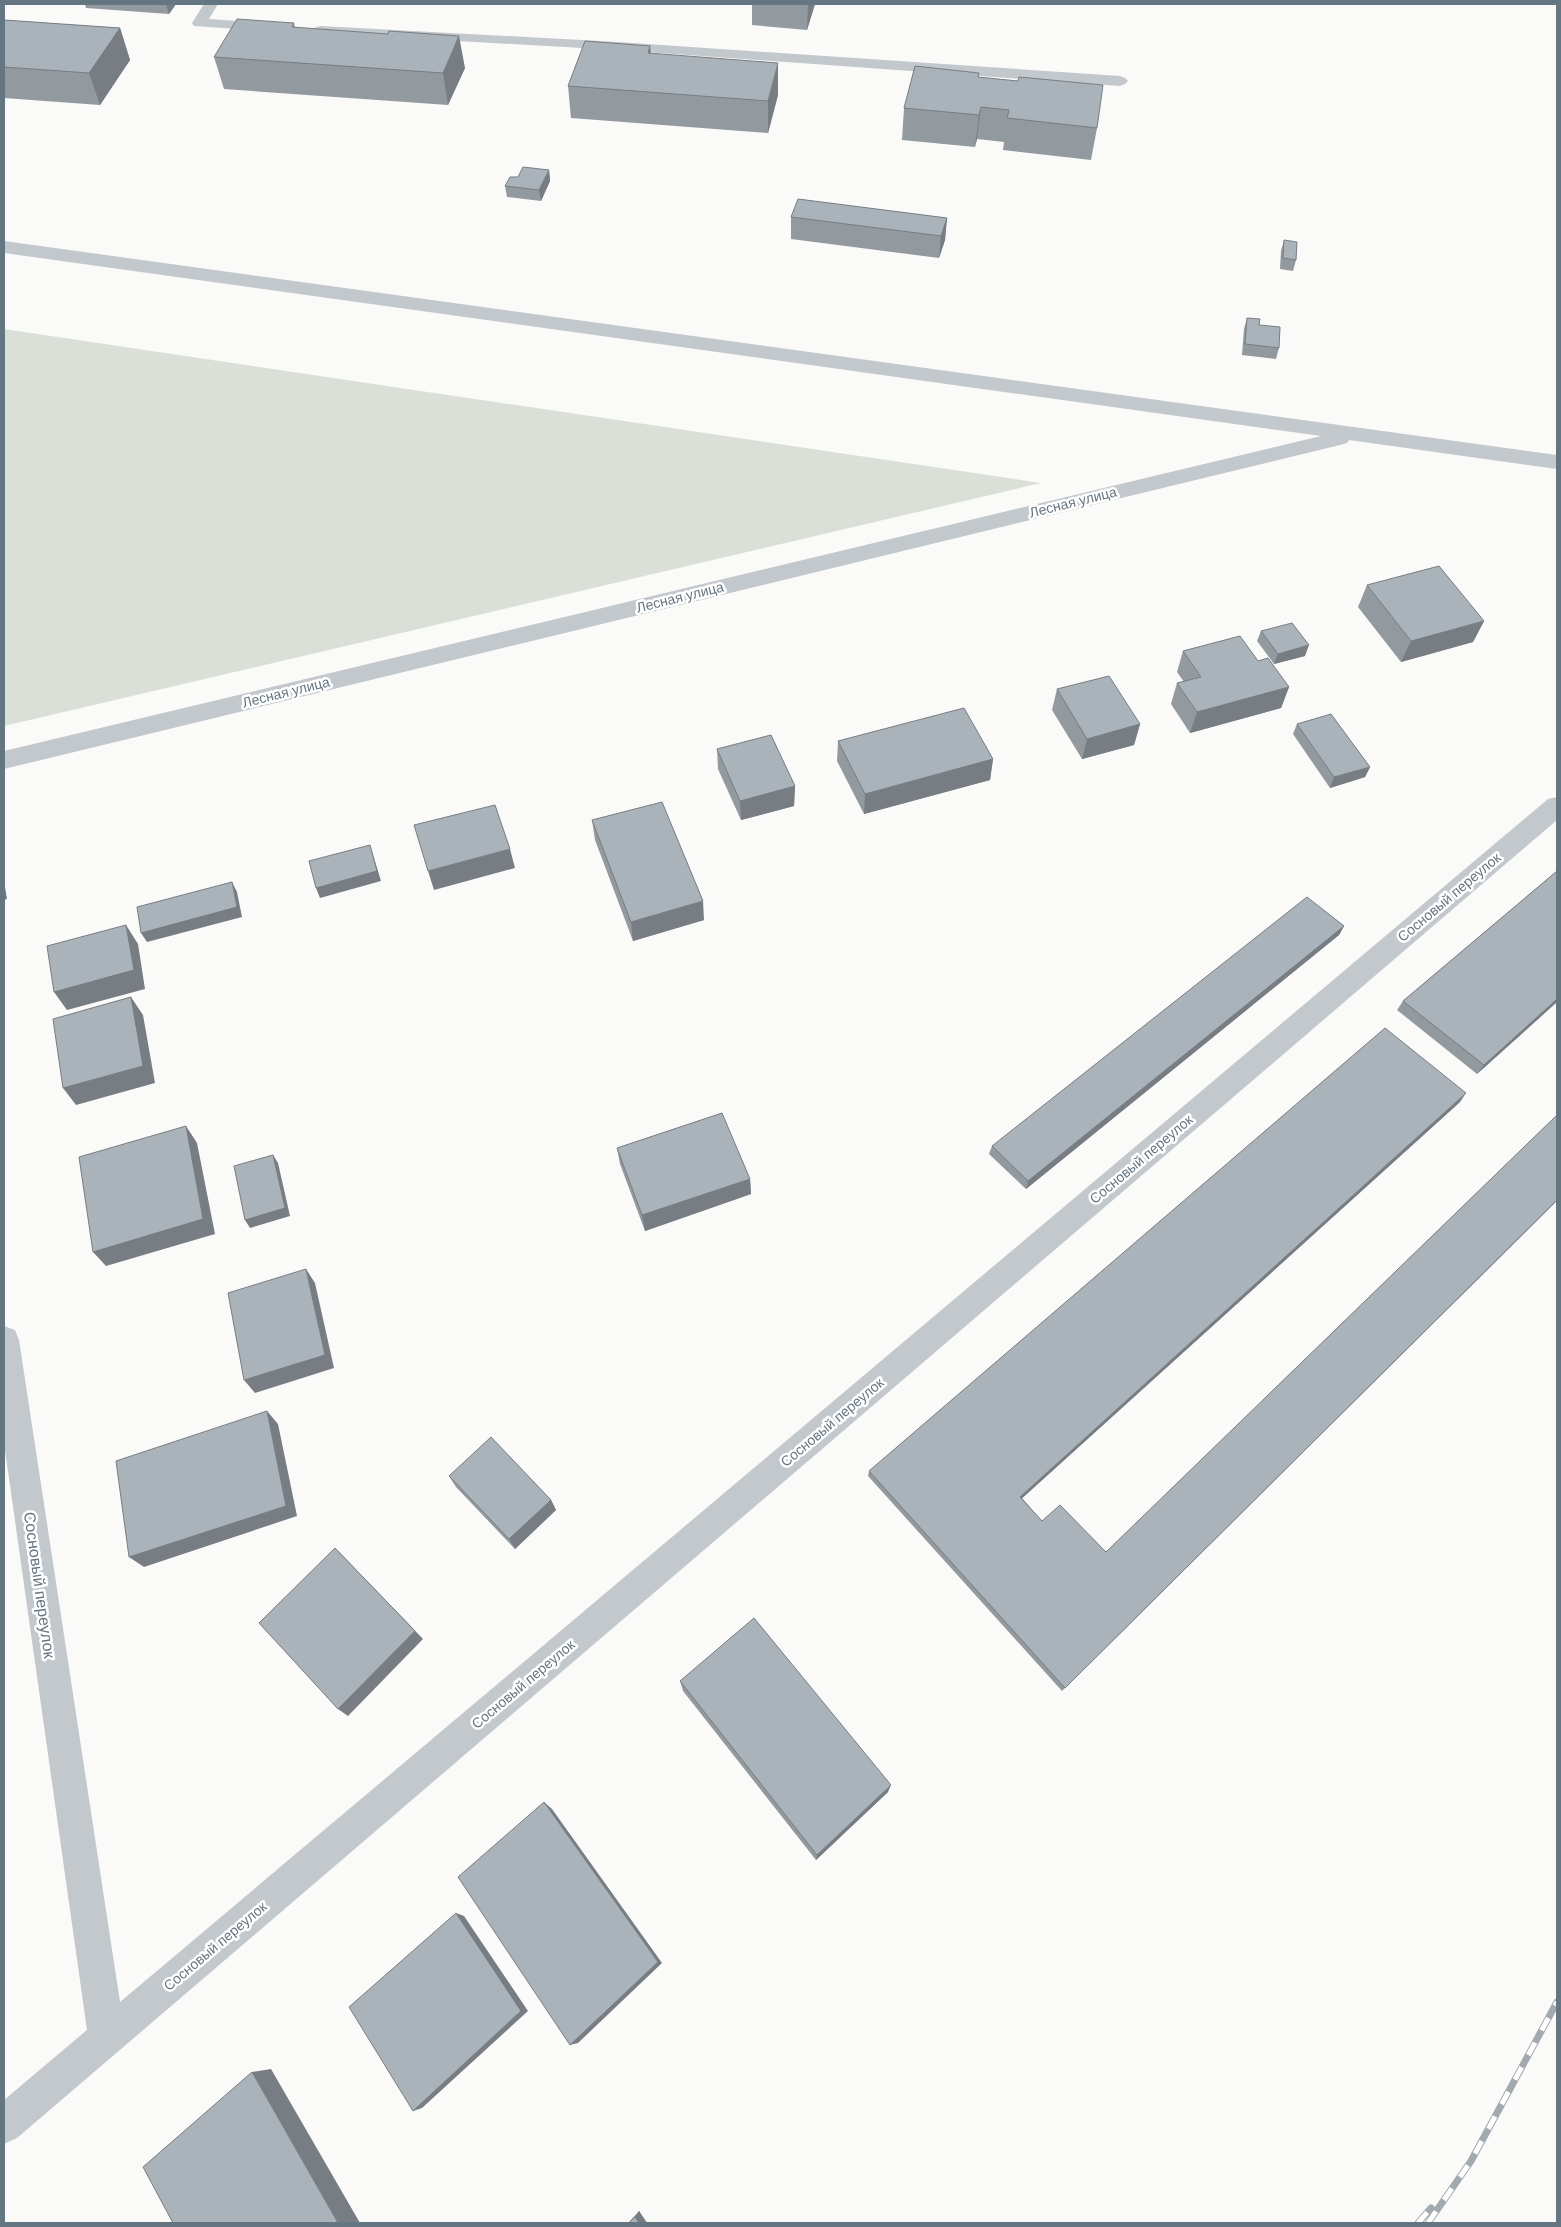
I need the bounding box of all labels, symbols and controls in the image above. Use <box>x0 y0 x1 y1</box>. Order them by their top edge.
street label: Лесная улица <box>1028 483 1119 521</box>
street label: Лесная улица <box>635 578 726 616</box>
street label: Лесная улица <box>241 673 332 711</box>
street label: Сосновый переулок <box>1394 849 1504 945</box>
street label: Сосновый переулок <box>1086 1111 1196 1207</box>
street label: Сосновый переулок <box>777 1374 887 1470</box>
street label: Сосновый переулок <box>21 1511 58 1660</box>
street label: Сосновый переулок <box>468 1636 578 1732</box>
street label: Сосновый переулок <box>160 1898 270 1994</box>

